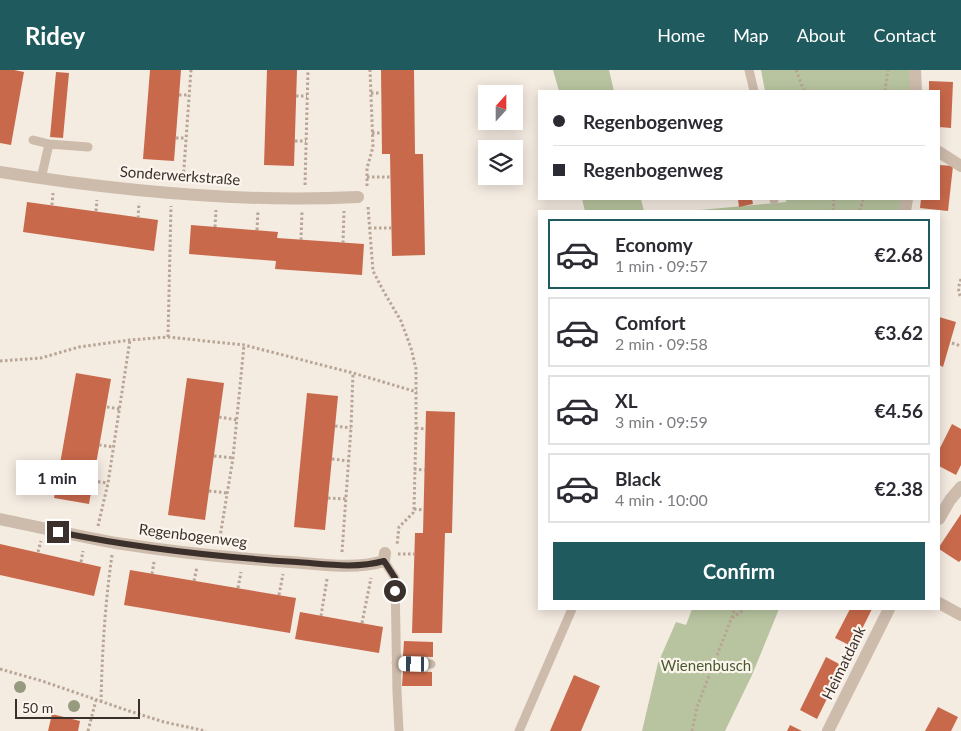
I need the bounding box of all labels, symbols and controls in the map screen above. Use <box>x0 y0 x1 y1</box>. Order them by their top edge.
text: Ridey <box>25 21 85 50</box>
text: Home <box>657 24 705 46</box>
text: Map <box>733 24 769 46</box>
text: About <box>797 24 846 46</box>
text: Contact <box>874 24 936 46</box>
north arrow <box>478 85 522 130</box>
map controls <box>478 85 523 185</box>
text: Regenbogenweg <box>583 110 723 133</box>
button: layers <box>478 140 523 185</box>
text: Regenbogenweg <box>583 158 723 181</box>
street label: Sonderwerkstraße <box>119 162 241 188</box>
icon: car <box>555 232 600 277</box>
text: Economy <box>615 233 693 256</box>
text: €2.68 <box>874 243 923 266</box>
text: 1 min · 09:57 <box>615 256 708 275</box>
icon: car <box>555 310 600 355</box>
text: Comfort <box>615 311 686 334</box>
text: €3.62 <box>874 321 923 344</box>
text: 2 min · 09:58 <box>615 334 708 353</box>
icon: car <box>555 388 600 433</box>
text: XL <box>615 389 638 412</box>
text: €4.56 <box>874 399 923 422</box>
text: 3 min · 09:59 <box>615 412 708 431</box>
callout: 1 min <box>17 460 99 494</box>
icon: car <box>555 466 600 511</box>
text: Black <box>615 467 661 490</box>
text: 1 min <box>37 468 77 487</box>
text: €2.38 <box>874 477 923 500</box>
text: 4 min · 10:00 <box>615 490 708 509</box>
street label: Regenbogenweg <box>138 519 249 551</box>
route end <box>47 521 69 543</box>
button: Confirm <box>553 542 925 600</box>
route start <box>384 580 406 602</box>
street label: Heimatdank <box>818 622 869 702</box>
car <box>398 656 429 672</box>
park label: Wienenbusch <box>661 656 751 674</box>
scale bar <box>15 696 140 719</box>
text: 50 m <box>22 699 53 716</box>

